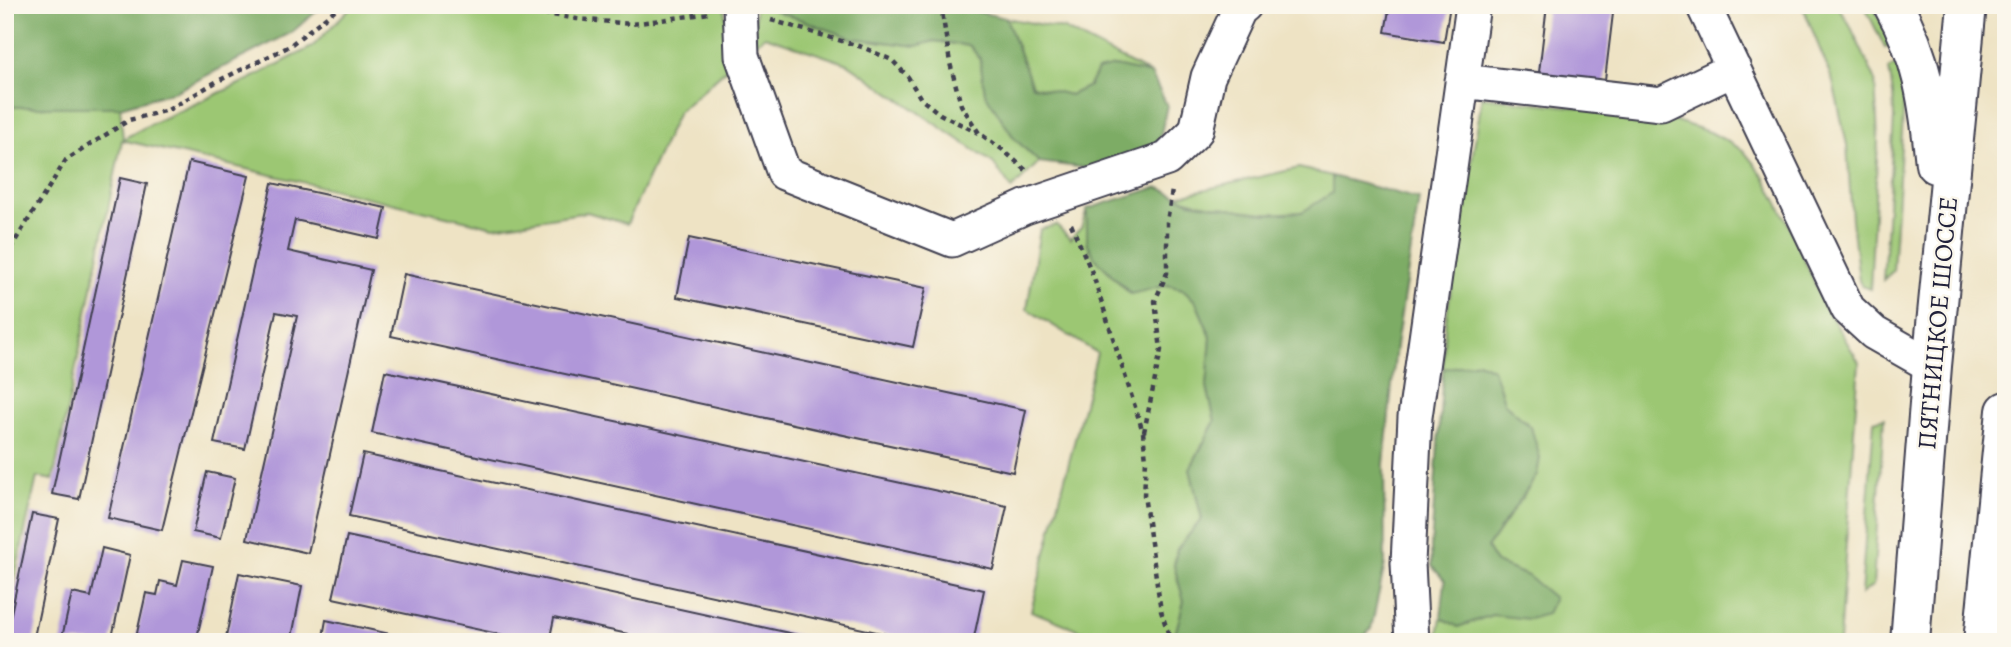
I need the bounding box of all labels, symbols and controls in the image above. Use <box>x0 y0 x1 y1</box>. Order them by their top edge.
street label: ПЯТНИЦКОЕ ШОССЕ <box>1909 195 1966 451</box>

